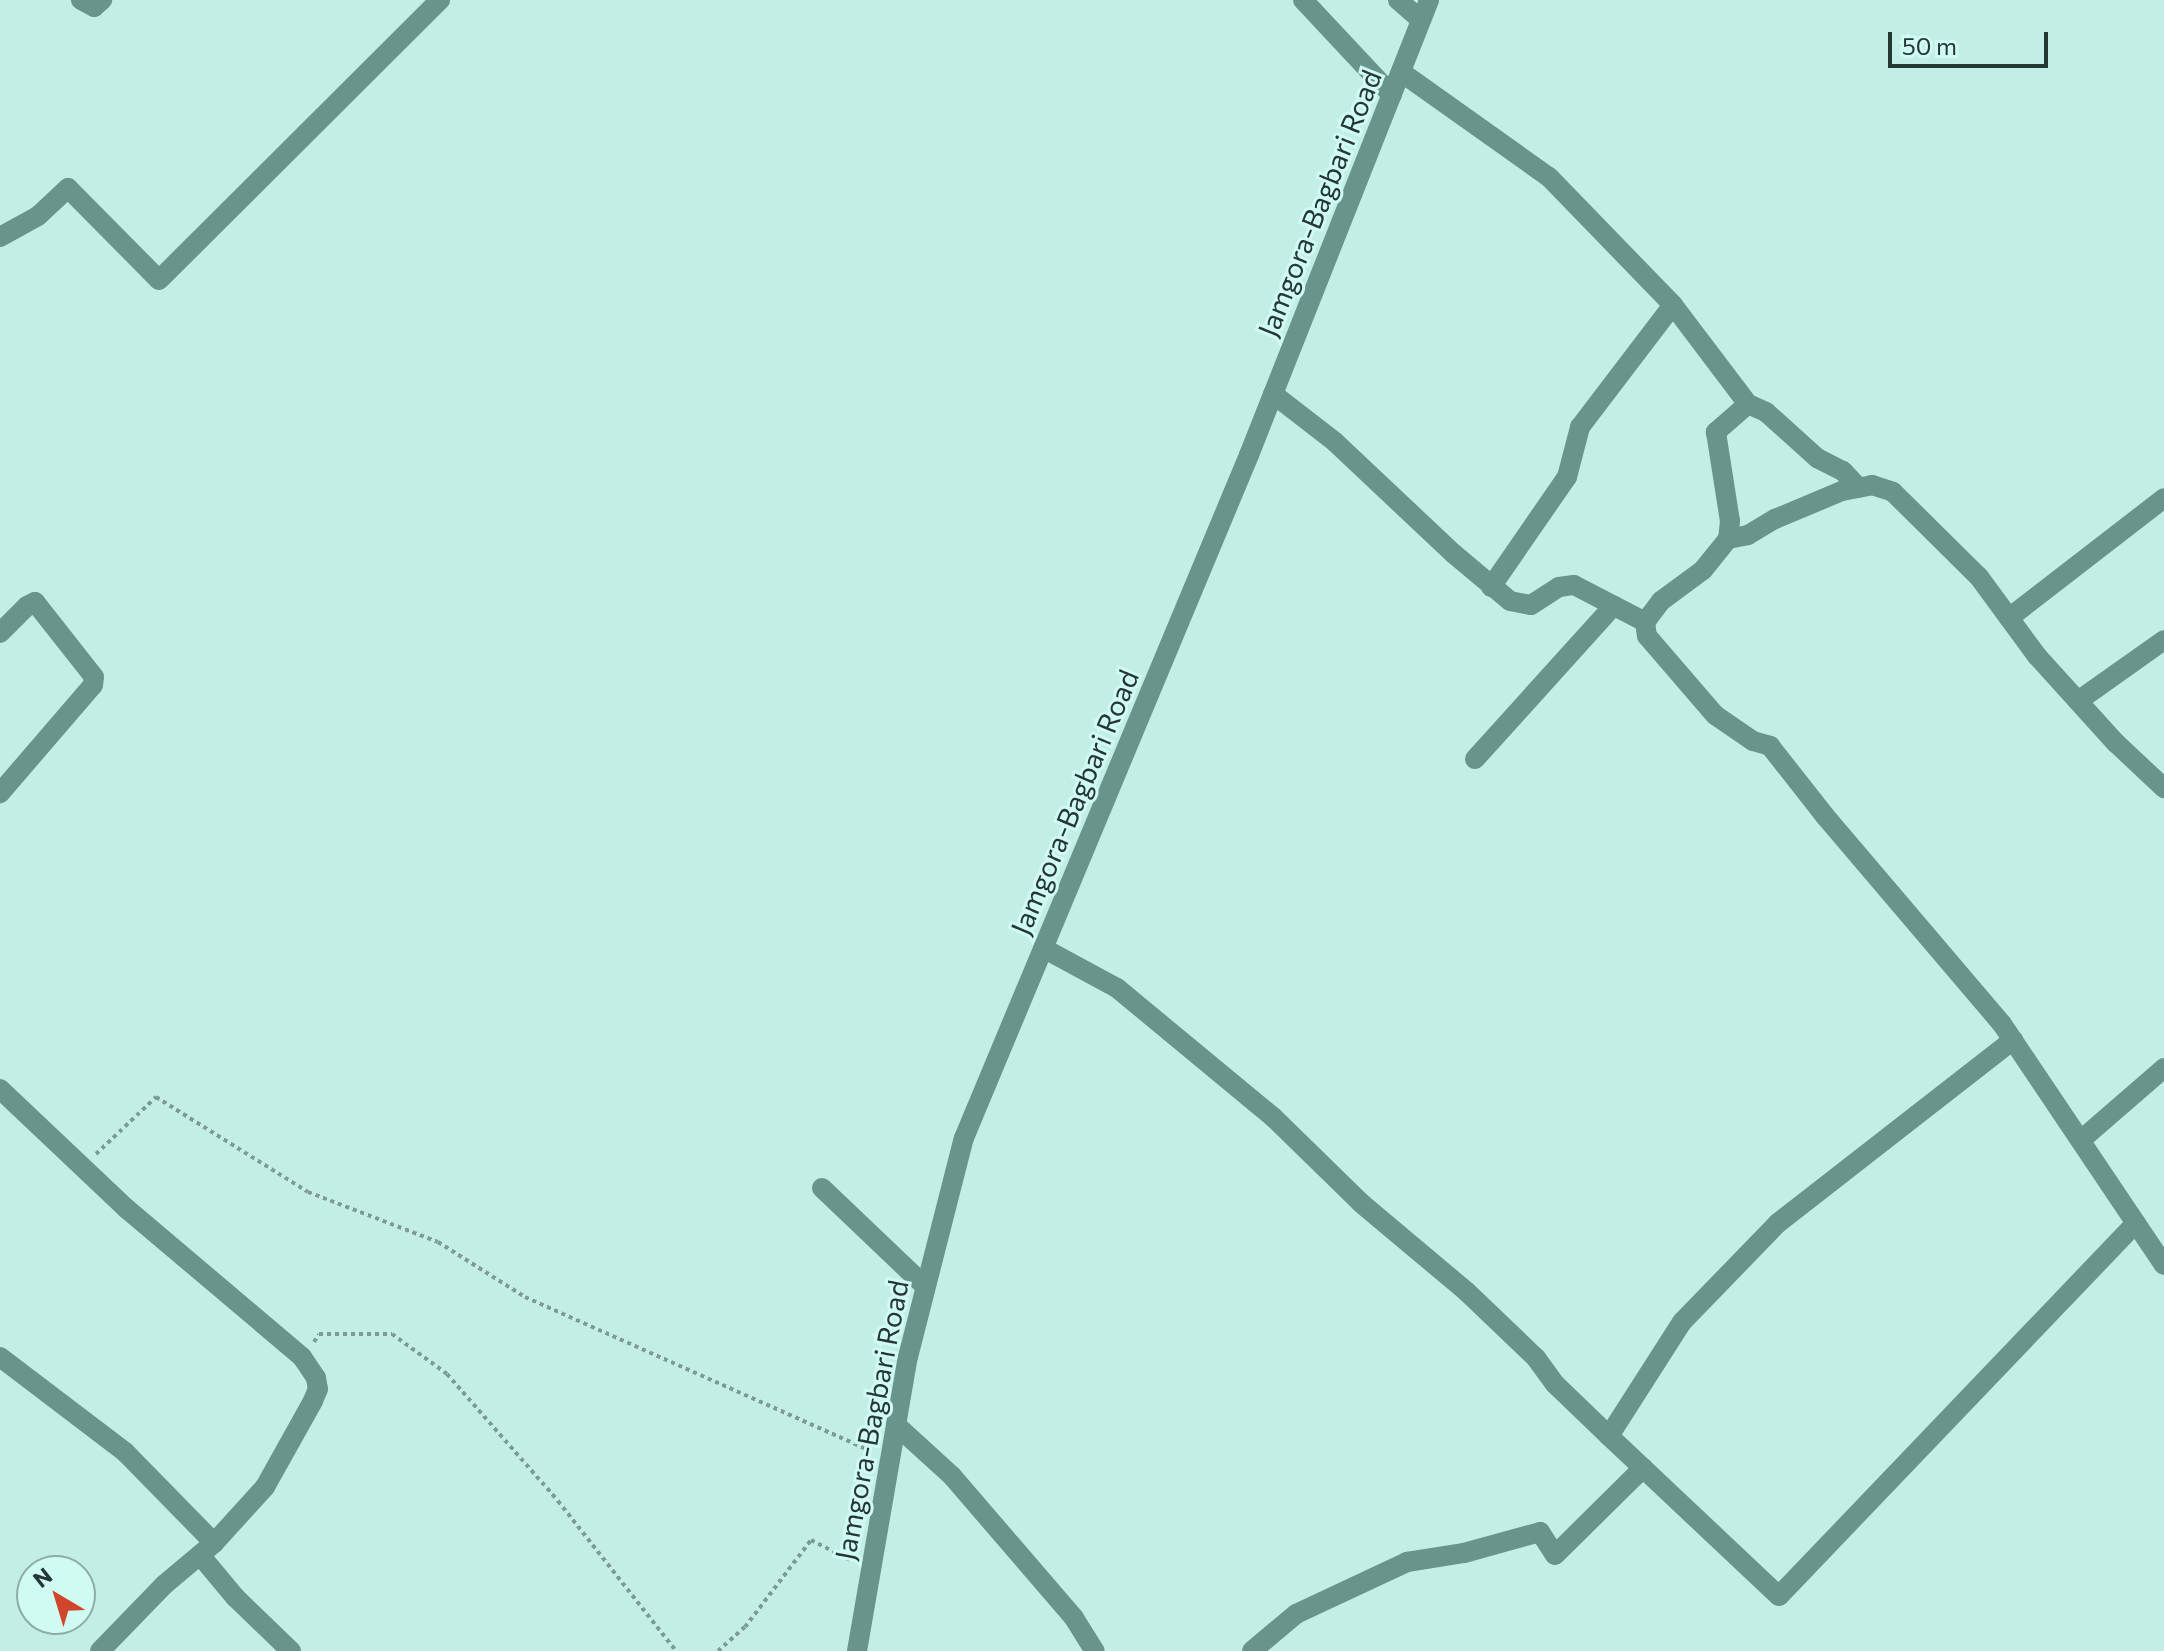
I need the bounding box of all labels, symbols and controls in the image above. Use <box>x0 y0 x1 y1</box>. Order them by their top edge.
scale bar <box>1892 16 2052 66</box>
text: 50 m <box>1902 31 1957 60</box>
street label: Jamgora-Bagbari Road <box>1250 65 1388 341</box>
street label: Jamgora-Bagbari Road <box>1003 665 1145 939</box>
street label: Jamgora-Bagbari Road <box>827 1277 915 1563</box>
north arrow <box>16 1555 96 1635</box>
text: N <box>27 1562 57 1593</box>

